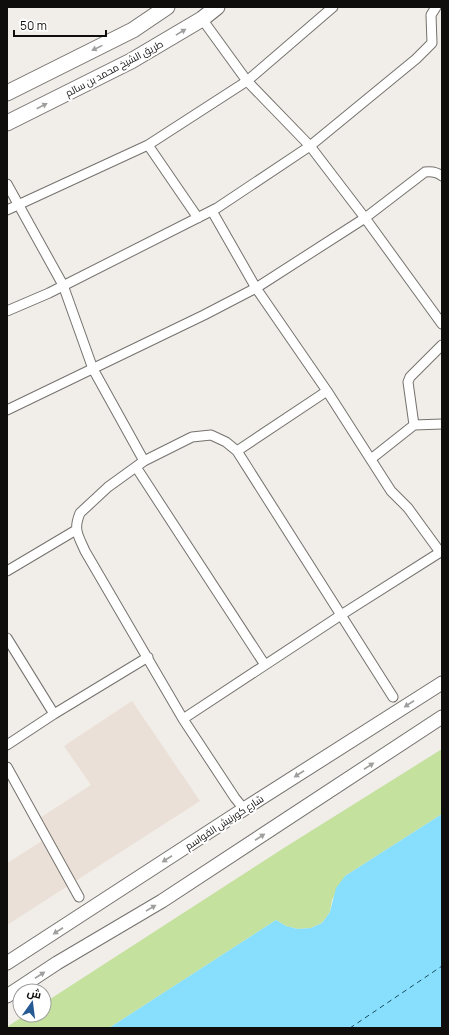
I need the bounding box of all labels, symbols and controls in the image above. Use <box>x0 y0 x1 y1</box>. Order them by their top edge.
scale bar <box>14 12 106 38</box>
text: 50 m <box>20 17 47 34</box>
one-way arrow <box>175 28 187 35</box>
street label: طريق الشيخ محمد بن سالم <box>63 36 166 101</box>
one-way arrow <box>91 45 103 51</box>
one-way arrow <box>36 103 48 109</box>
one-way arrow <box>404 700 414 708</box>
one-way arrow <box>363 762 375 769</box>
one-way arrow <box>294 770 305 778</box>
street label: شارع كورنيش القواسم <box>182 791 267 854</box>
one-way arrow <box>255 833 265 841</box>
one-way arrow <box>161 856 172 863</box>
one-way arrow <box>145 904 157 911</box>
one-way arrow <box>52 927 64 934</box>
one-way arrow <box>34 971 46 978</box>
north arrow <box>12 983 52 1023</box>
text: ش <box>26 984 43 1002</box>

